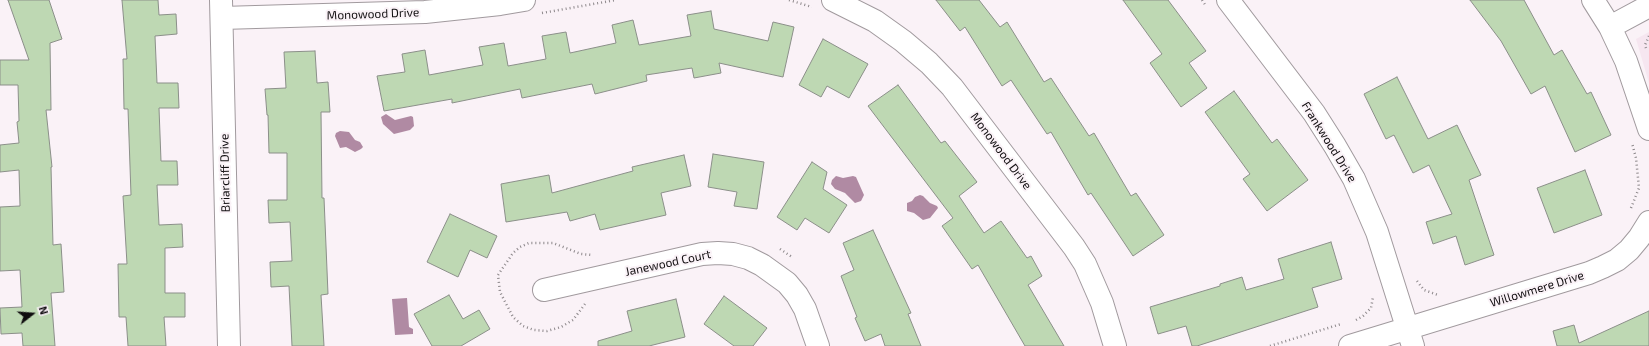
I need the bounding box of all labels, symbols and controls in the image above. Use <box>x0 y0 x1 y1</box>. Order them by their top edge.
street label: Monowood Drive <box>326 5 420 23</box>
street label: Frankwood Drive <box>1298 99 1360 185</box>
street label: Monowood Drive <box>967 110 1035 192</box>
street label: Briarcliff Drive <box>217 134 233 212</box>
street label: Janewood Court <box>624 247 712 279</box>
street label: Willowmere Drive <box>1488 268 1586 310</box>
north arrow <box>12 294 52 334</box>
text: N <box>37 305 51 316</box>

